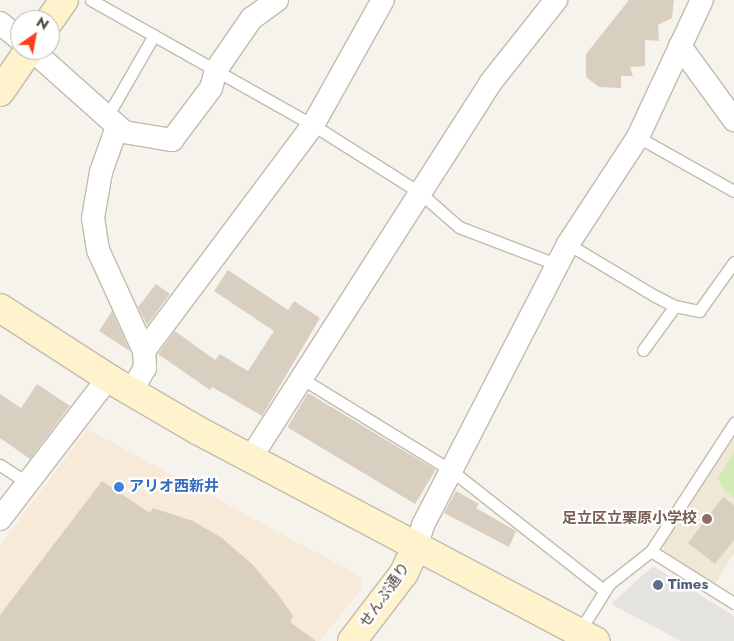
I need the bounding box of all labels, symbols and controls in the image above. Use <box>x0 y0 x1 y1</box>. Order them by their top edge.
north arrow <box>10 10 60 60</box>
text: N <box>33 12 53 35</box>
place label: アリオ西新井 <box>129 478 219 496</box>
marker: アリオ西新井 <box>113 481 125 493</box>
place label: 足立区立栗原小学校 <box>562 510 697 528</box>
marker: 足立区立栗原小学校 <box>701 513 713 525</box>
street label: せんぷ通り <box>356 559 414 631</box>
place label: Times <box>668 576 708 594</box>
marker: Times <box>652 579 664 591</box>

